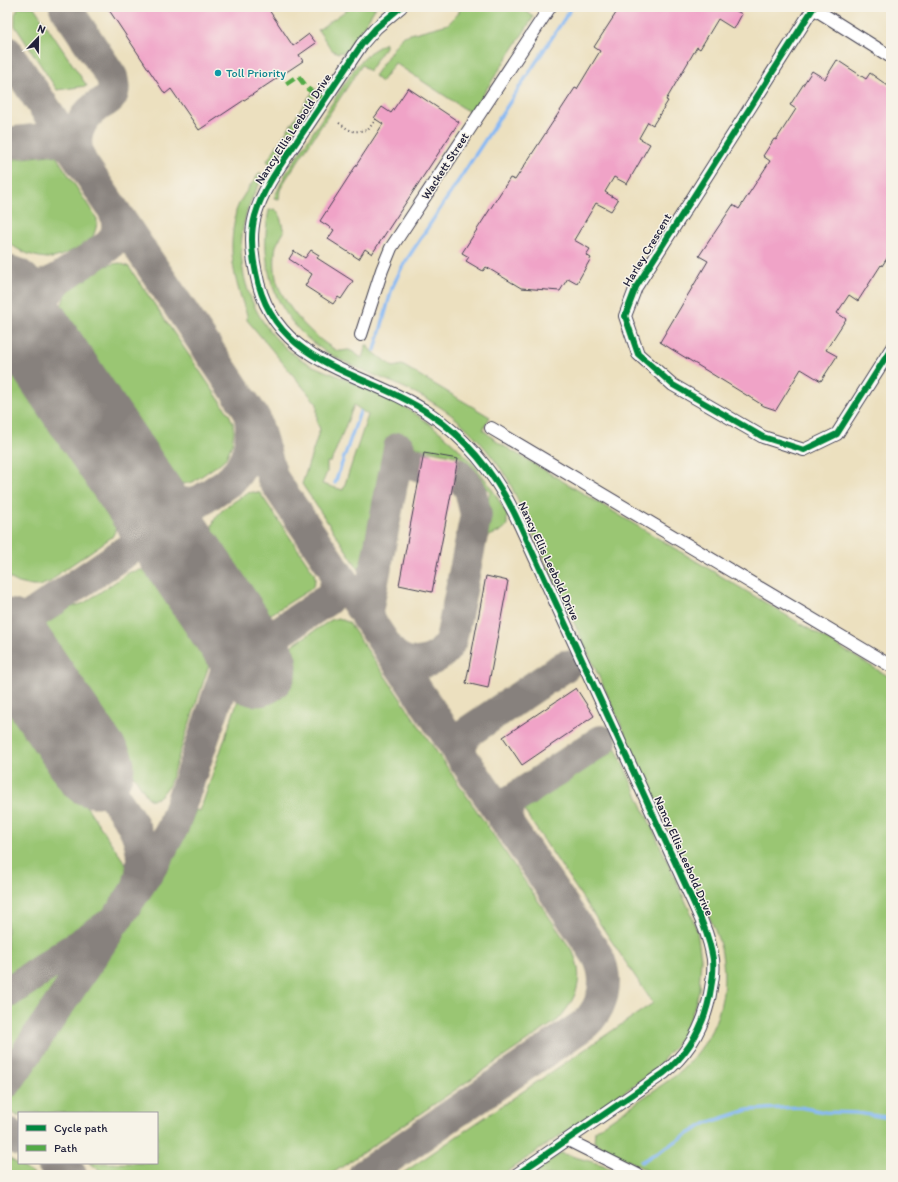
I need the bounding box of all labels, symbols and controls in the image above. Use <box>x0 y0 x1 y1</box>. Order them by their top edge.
north arrow <box>18 18 58 58</box>
text: N <box>36 22 47 37</box>
place label: Toll Priority <box>226 66 286 80</box>
marker: Toll Priority <box>213 68 223 78</box>
street label: Nancy Ellis Leebold Drive <box>252 71 334 187</box>
street label: Wackett Street <box>418 130 472 202</box>
street label: Harley Crescent <box>620 210 675 289</box>
street label: Nancy Ellis Leebold Drive <box>515 499 583 623</box>
street label: Nancy Ellis Leebold Drive <box>651 794 717 918</box>
legend <box>18 1112 158 1164</box>
text: Cycle path <box>54 1121 108 1135</box>
text: Path <box>54 1141 77 1155</box>

